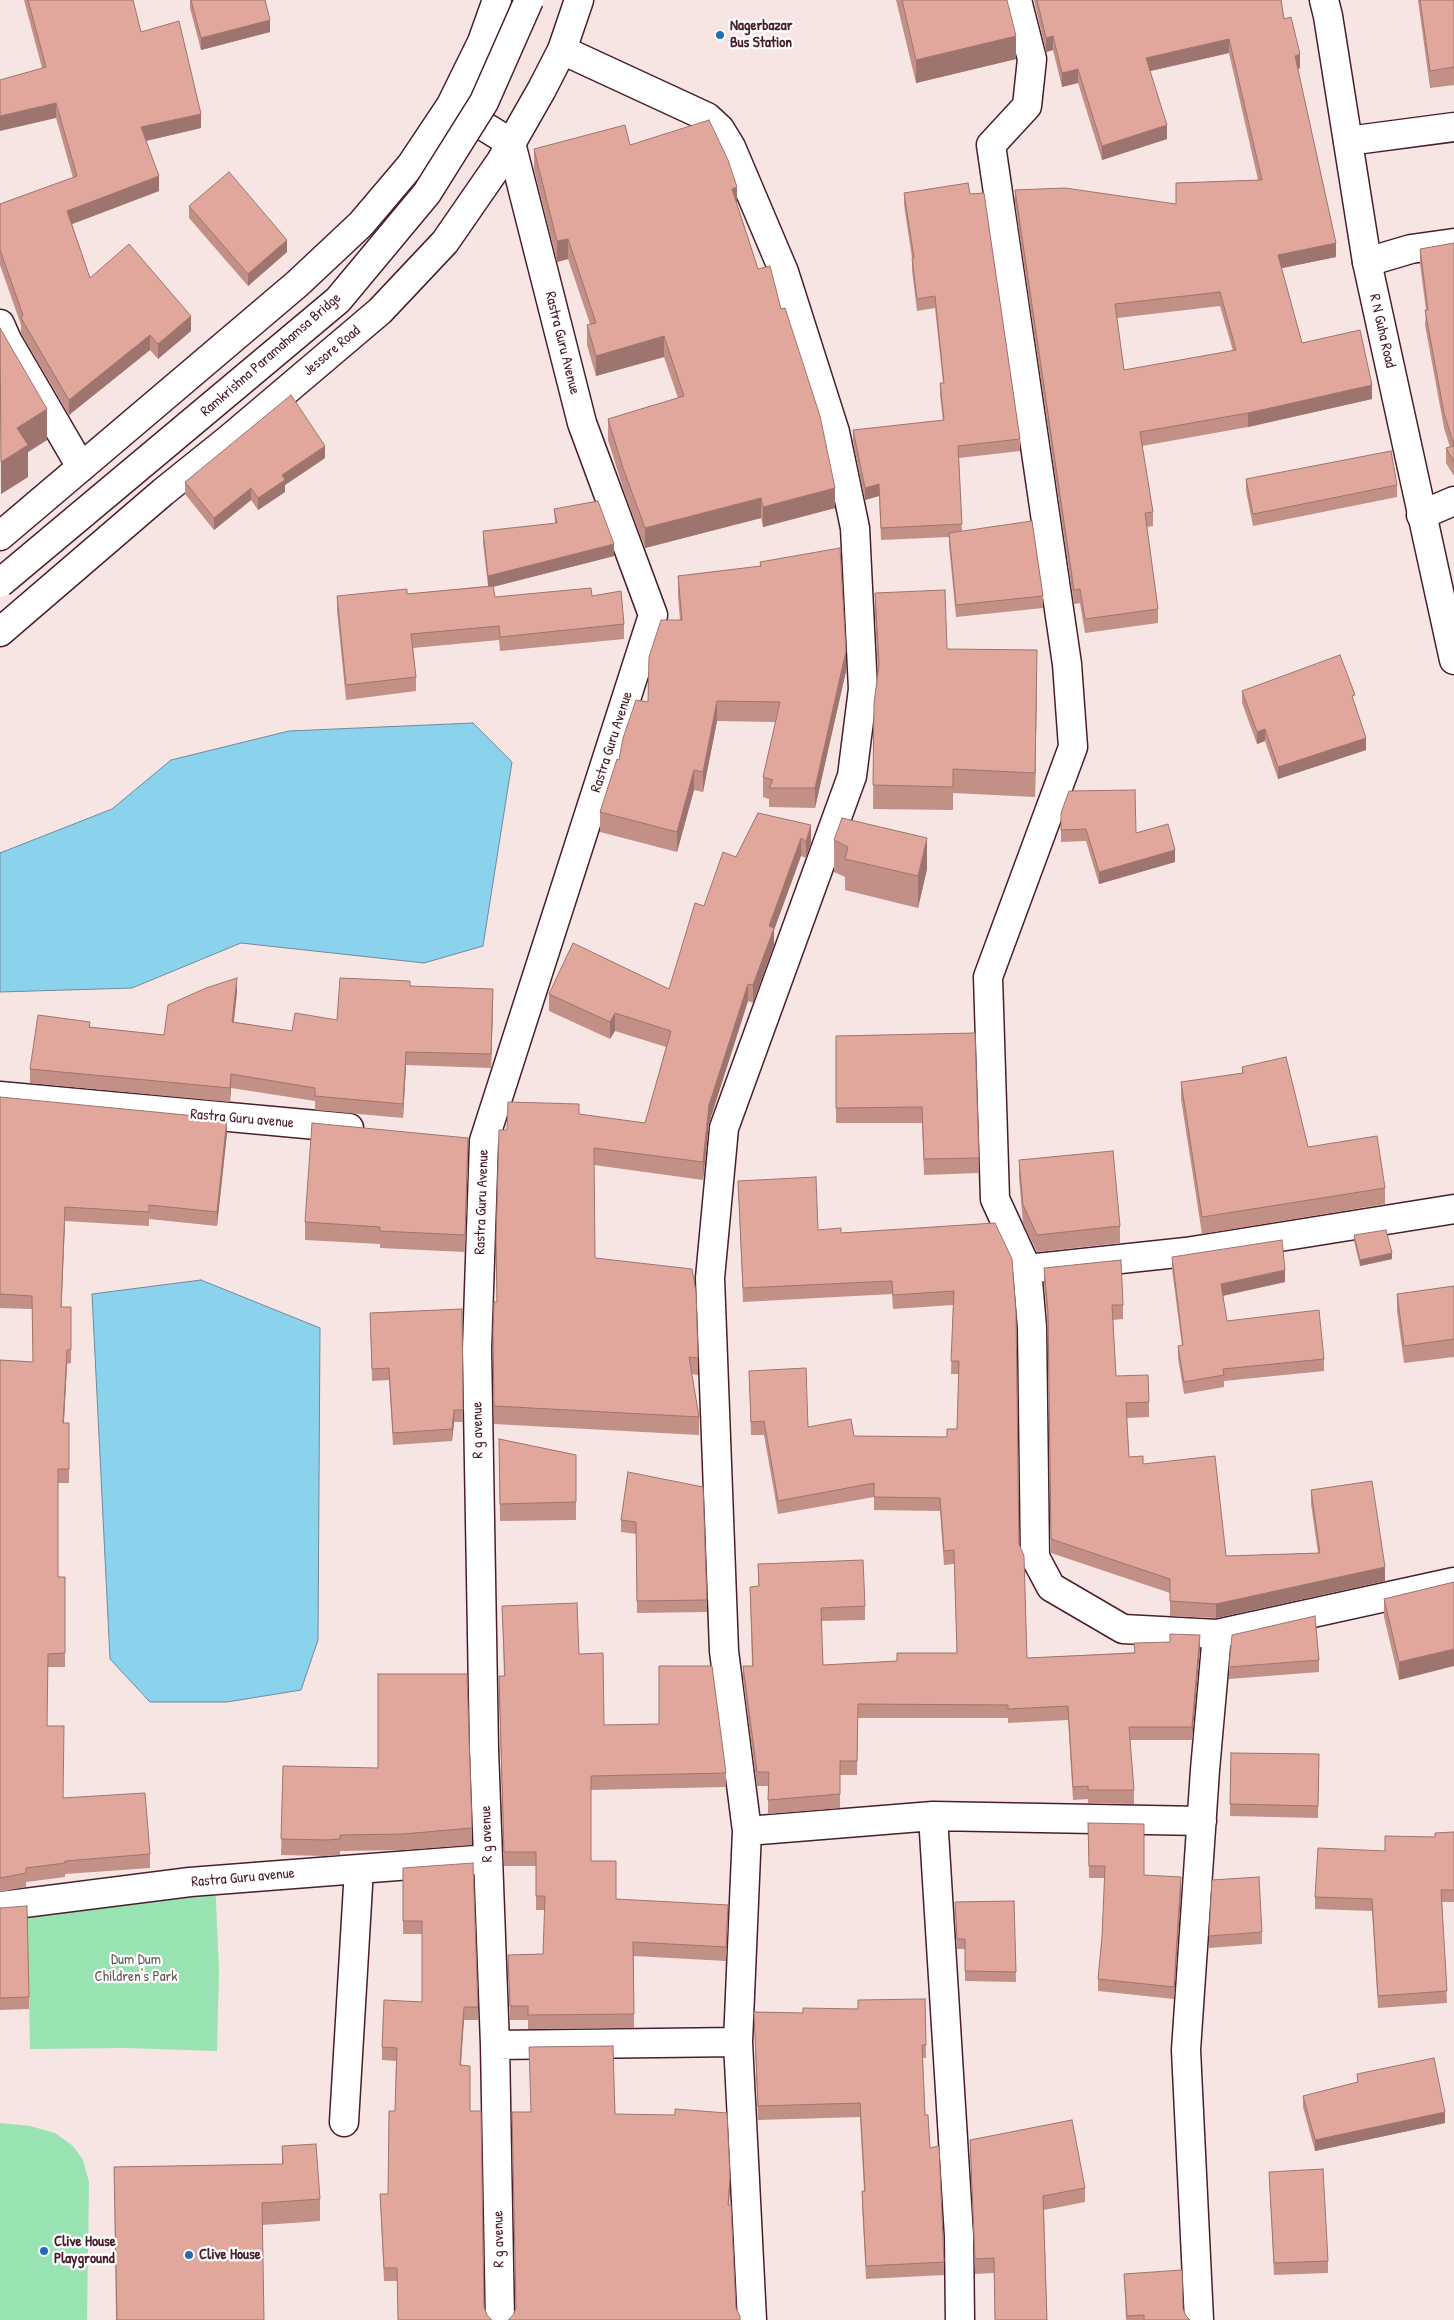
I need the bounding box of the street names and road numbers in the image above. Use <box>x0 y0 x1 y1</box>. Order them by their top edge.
street label: Ramkrishna Paramahamsa Bridge <box>197 289 345 421</box>
street label: Rastra Guru Avenue <box>541 290 583 396</box>
street label: R N Guha Road <box>1365 292 1399 370</box>
street label: Jessore Road <box>300 322 364 380</box>
street label: Rastra Guru Avenue <box>587 689 637 795</box>
street label: Rastra Guru avenue <box>190 1106 294 1132</box>
street label: Rastra Guru Avenue <box>471 1149 493 1255</box>
street label: R g avenue <box>469 1401 487 1459</box>
street label: R g avenue <box>477 1805 497 1863</box>
street label: Rastra Guru avenue <box>191 1865 295 1891</box>
street label: R g avenue <box>490 2210 508 2268</box>

